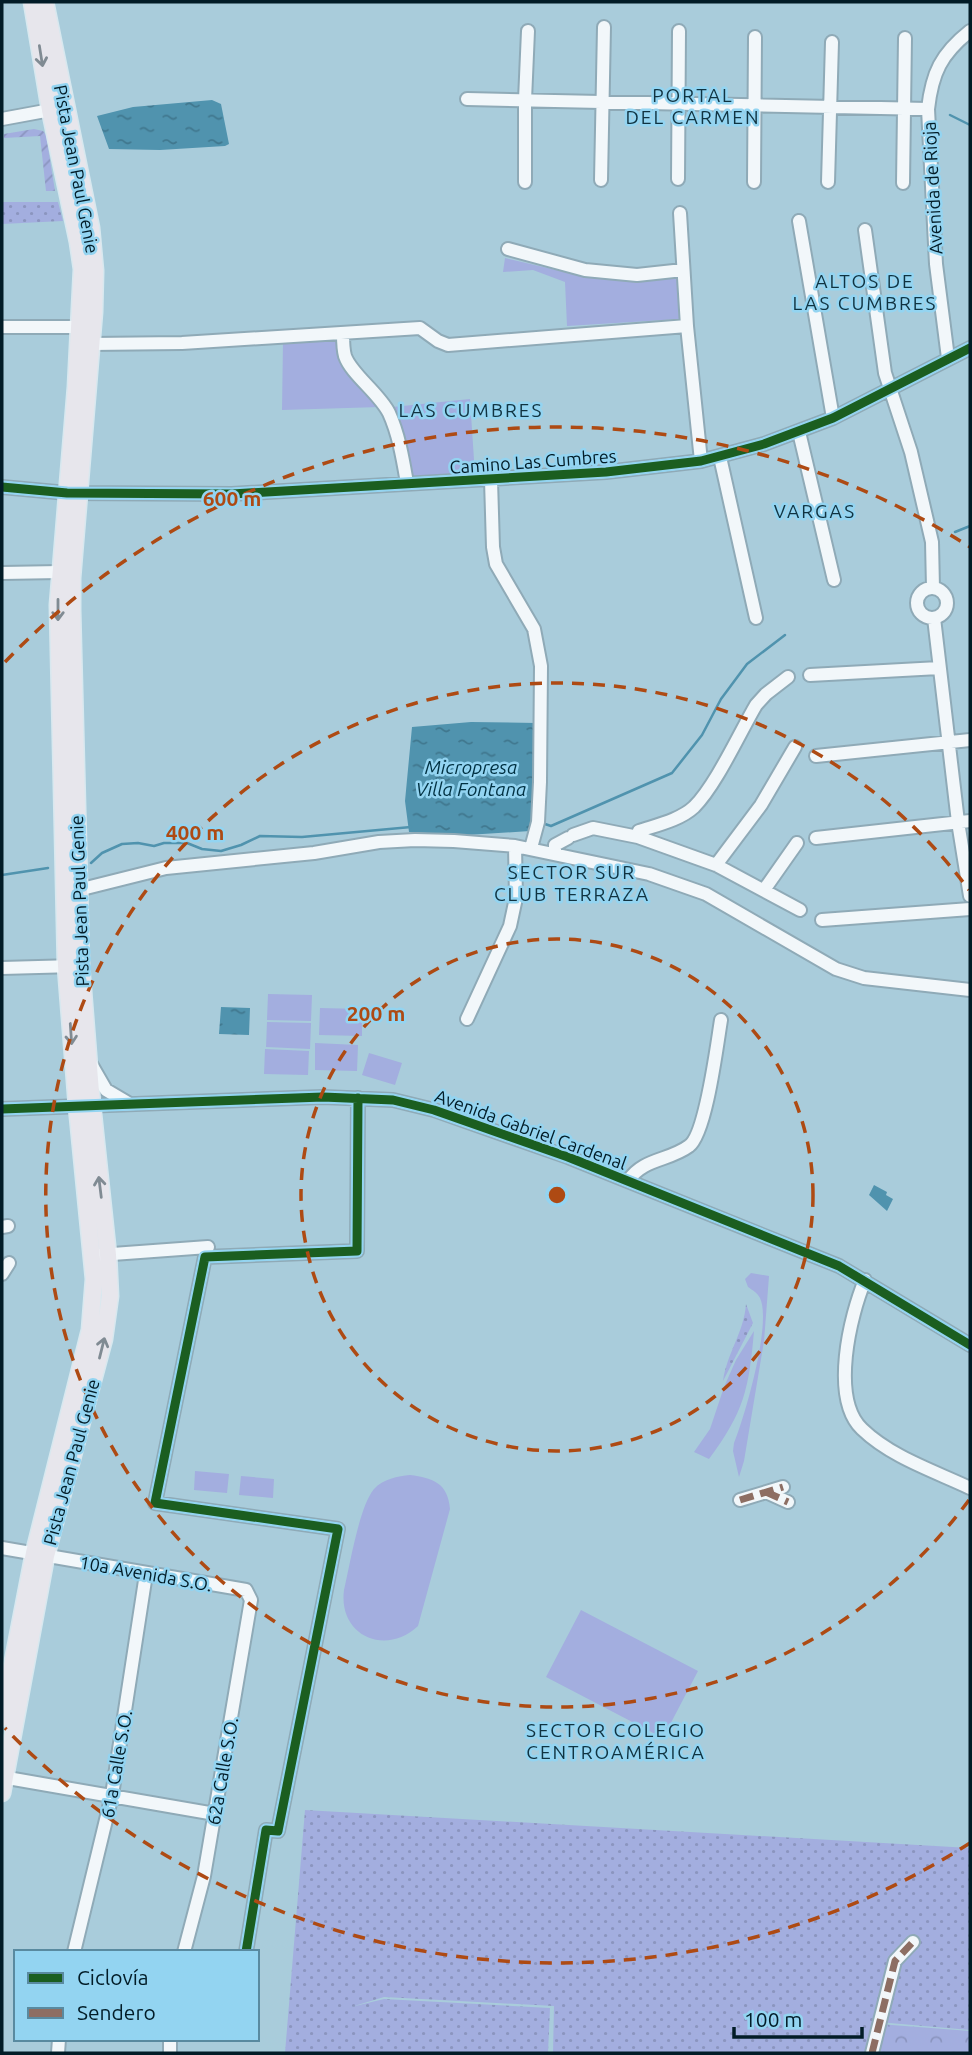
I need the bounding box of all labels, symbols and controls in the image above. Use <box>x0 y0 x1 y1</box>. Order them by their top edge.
one-way arrow <box>35 44 48 67</box>
street label: Pista Jean Paul Genie <box>51 83 103 255</box>
district label: PORTAL DEL CARMEN <box>625 84 761 128</box>
street label: Avenida de Rioja <box>919 121 945 255</box>
district label: ALTOS DE LAS CUMBRES <box>793 270 937 314</box>
district label: LAS CUMBRES <box>399 399 543 421</box>
street label: Camino Las Cumbres <box>449 445 617 477</box>
text: 600 m <box>203 486 261 510</box>
district label: VARGAS <box>774 500 856 522</box>
one-way arrow <box>51 598 65 621</box>
water label: Micropresa Villa Fontana <box>416 756 526 800</box>
street label: Pista Jean Paul Genie <box>66 815 92 987</box>
text: 400 m <box>166 820 224 844</box>
district label: SECTOR SUR CLUB TERRAZA <box>494 861 650 905</box>
text: 200 m <box>347 1001 405 1025</box>
one-way arrow <box>65 1022 78 1045</box>
street label: Avenida Gabriel Cardenal <box>433 1085 630 1173</box>
one-way arrow <box>94 1176 107 1199</box>
centre of rings <box>545 1183 569 1207</box>
one-way arrow <box>96 1337 109 1360</box>
street label: Pista Jean Paul Genie <box>39 1377 103 1547</box>
street label: 10a Avenida S.O. <box>78 1552 214 1594</box>
street label: 61a Calle S.O. <box>97 1709 135 1819</box>
street label: 62a Calle S.O. <box>203 1716 241 1826</box>
district label: SECTOR COLEGIO CENTROAMÉRICA <box>526 1719 706 1763</box>
legend <box>14 1950 259 2041</box>
text: Ciclovía <box>77 1965 149 1989</box>
scale bar <box>734 1996 862 2040</box>
text: Sendero <box>77 2000 156 2024</box>
text: 100 m <box>744 2007 802 2031</box>

